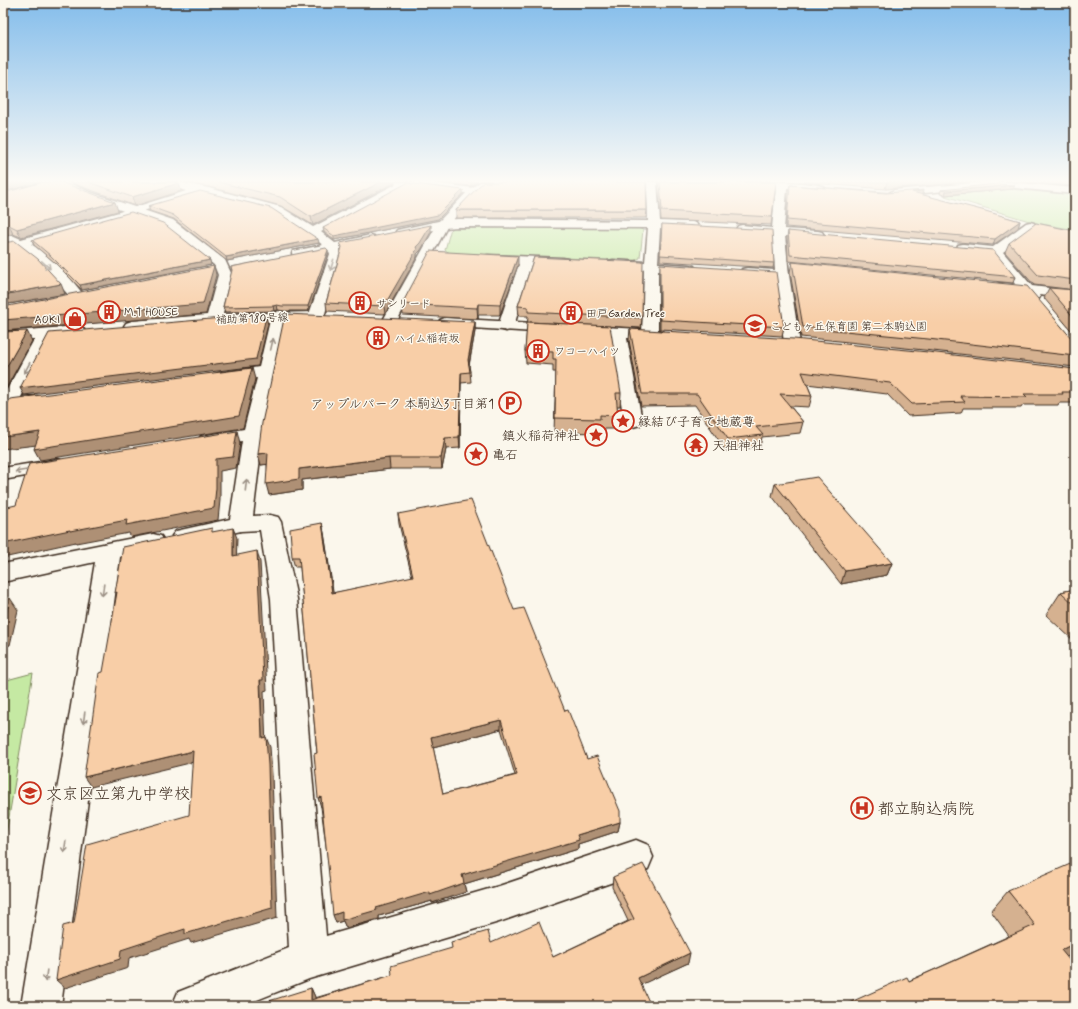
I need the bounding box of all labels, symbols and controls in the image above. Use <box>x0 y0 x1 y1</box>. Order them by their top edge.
one-way arrow <box>328 258 335 271</box>
one-way arrow <box>41 260 51 269</box>
building icon: サンリード <box>347 290 373 316</box>
place label: サンリード <box>376 297 431 311</box>
building icon: M.T HOUSE <box>96 299 122 325</box>
building icon: 田戸Garden Tree <box>558 300 584 326</box>
shop icon: AOKI <box>62 306 88 332</box>
place label: M.T HOUSE <box>124 306 178 320</box>
place label: 田戸Garden Tree <box>586 307 665 321</box>
street label: 補助第180号線 <box>216 311 289 327</box>
place label: AOKI <box>35 313 60 327</box>
school or university icon: こどもヶ丘保育園 第二本駒込園 <box>742 313 768 339</box>
place label: こどもヶ丘保育園 第二本駒込園 <box>770 320 927 334</box>
building icon: ハイム稲荷坂 <box>365 325 391 351</box>
place label: ハイム稲荷坂 <box>394 332 460 346</box>
one-way arrow <box>269 338 277 351</box>
building icon: ワコーハイツ <box>525 338 551 364</box>
place label: ワコーハイツ <box>554 345 620 359</box>
one-way arrow <box>23 362 30 374</box>
parking icon: アップルパーク 本駒込3丁目第1 <box>497 390 523 416</box>
place label: アップルパーク 本駒込3丁目第1 <box>311 396 494 413</box>
place icon: 縁結び子育て地蔵尊 <box>610 408 636 434</box>
place label: 縁結び子育て地蔵尊 <box>638 414 755 431</box>
place icon: 鎮火稲荷神社 <box>583 422 609 448</box>
place label: 鎮火稲荷神社 <box>502 428 580 445</box>
temple icon: 天祖神社 <box>683 432 709 458</box>
place label: 天祖神社 <box>712 438 764 455</box>
place icon: 亀石 <box>463 441 489 467</box>
place label: 亀石 <box>492 447 518 464</box>
one-way arrow <box>15 467 28 475</box>
one-way arrow <box>242 479 250 492</box>
one-way arrow <box>99 583 107 596</box>
one-way arrow <box>80 712 88 725</box>
school or university icon: 文京区立第九中学校 <box>17 780 43 806</box>
place label: 文京区立第九中学校 <box>46 784 190 805</box>
hospital icon: 都立駒込病院 <box>849 795 875 821</box>
place label: 都立駒込病院 <box>878 799 974 820</box>
one-way arrow <box>61 840 69 853</box>
one-way arrow <box>42 969 50 982</box>

